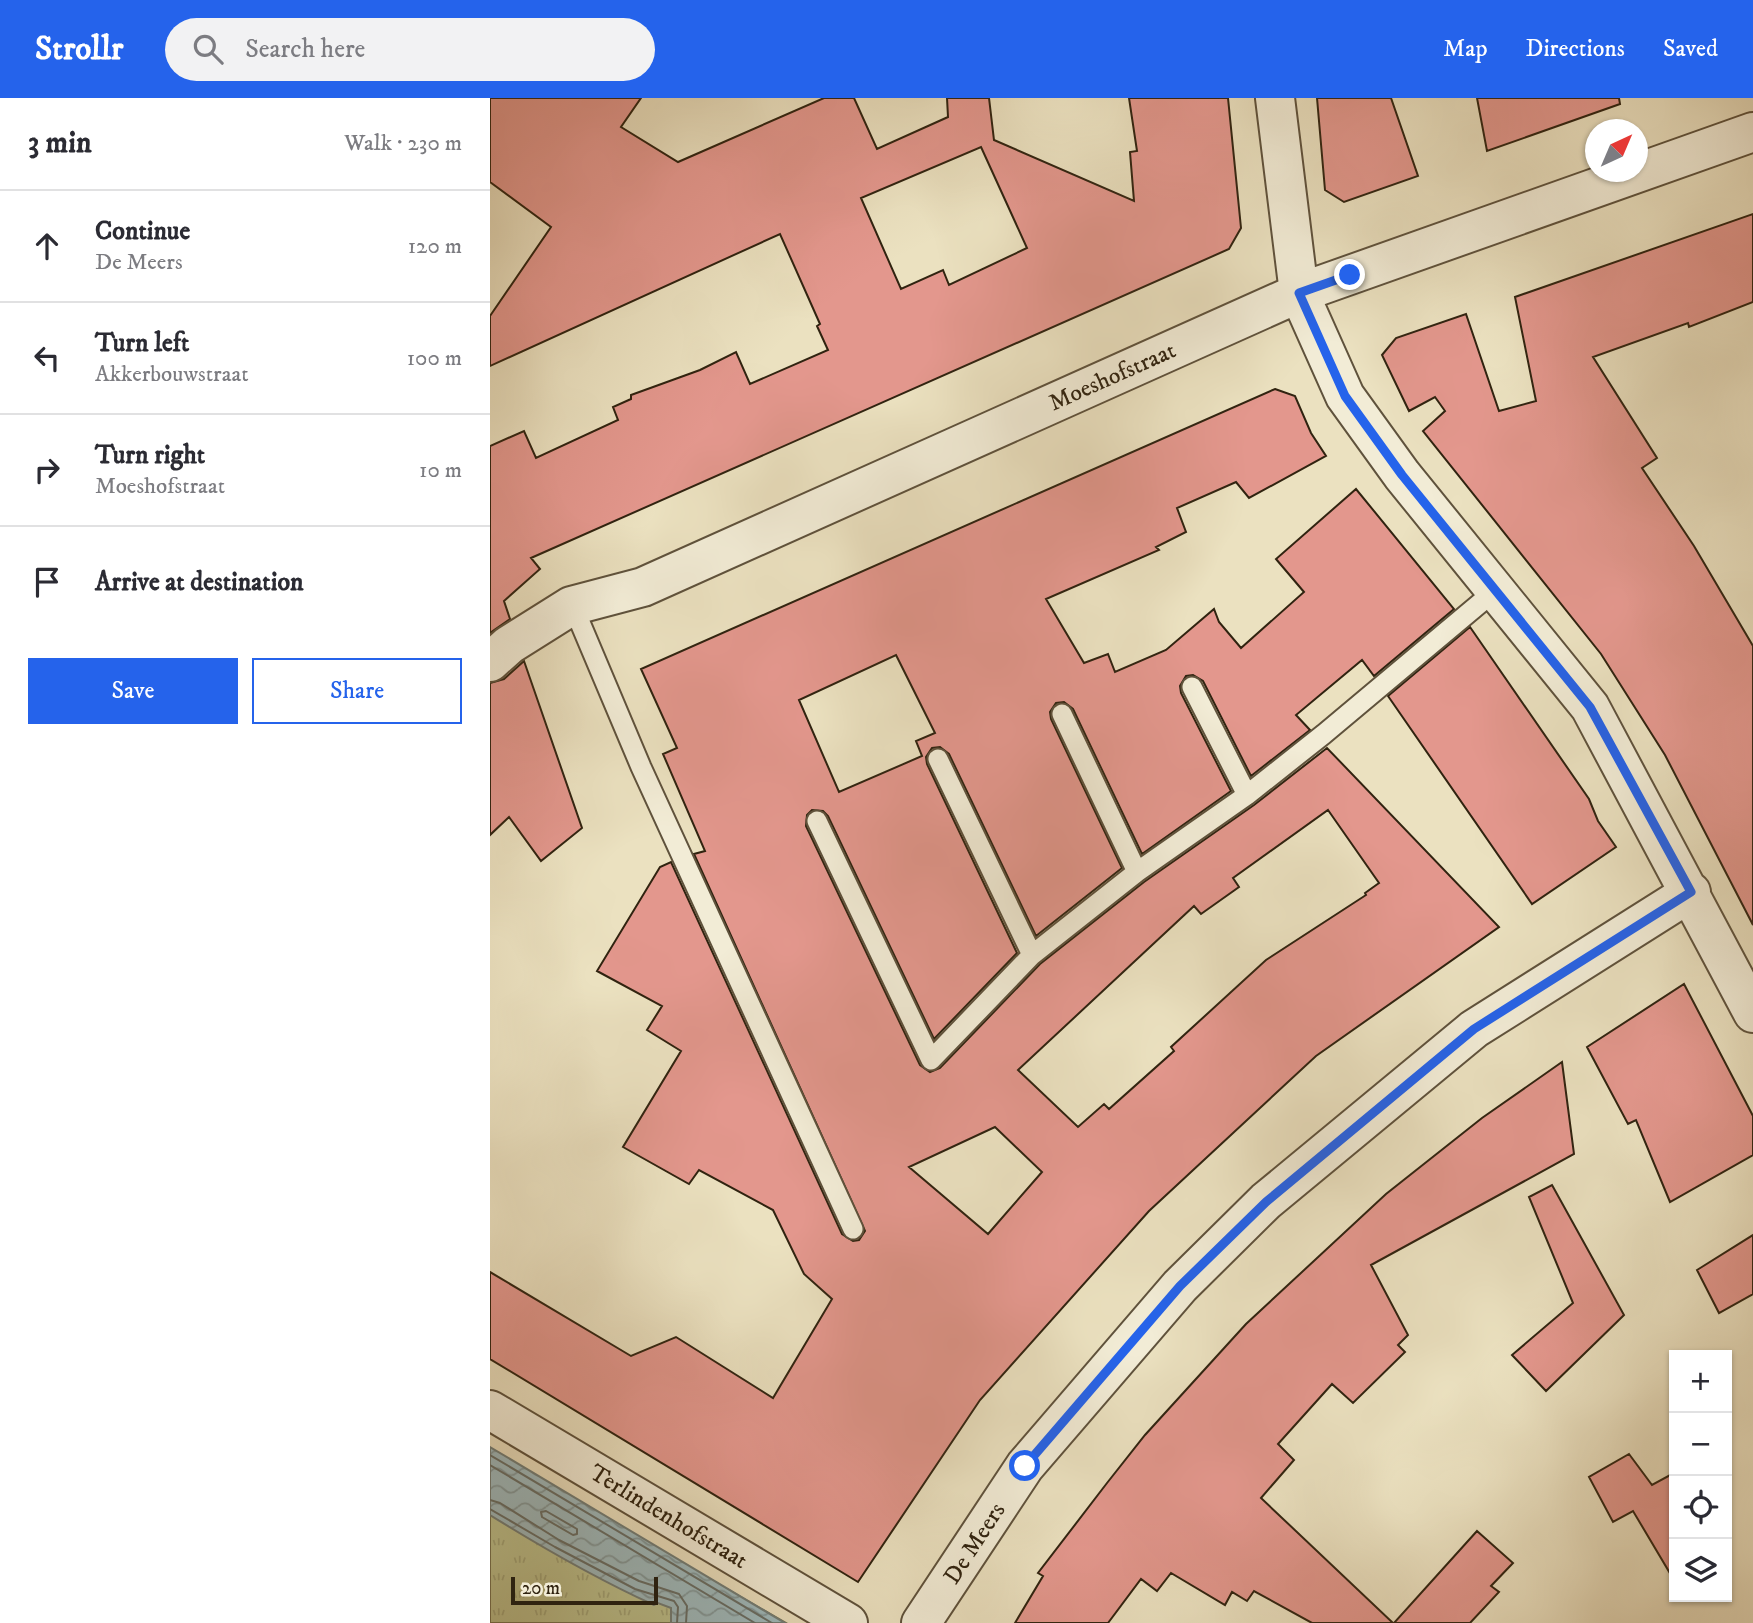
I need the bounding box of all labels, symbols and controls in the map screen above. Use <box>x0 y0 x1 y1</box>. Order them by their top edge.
search box <box>165 18 655 81</box>
text: Strollr <box>35 29 123 70</box>
icon: search <box>189 30 227 68</box>
text: Search here <box>245 33 365 66</box>
text: Map <box>1443 34 1488 64</box>
text: Directions <box>1526 34 1625 64</box>
text: Saved <box>1663 34 1718 64</box>
north arrow <box>1585 119 1648 182</box>
text: 3 min <box>28 125 92 162</box>
text: Walk · 230 m <box>344 129 462 158</box>
text: Continue <box>95 215 190 248</box>
icon: ahead <box>28 227 66 265</box>
text: 120 m <box>408 232 462 261</box>
text: De Meers <box>95 248 183 277</box>
route end <box>1334 259 1365 290</box>
text: Turn left <box>95 327 189 360</box>
street label: Moeshofstraat <box>1044 335 1181 418</box>
icon: left <box>28 339 66 377</box>
text: 100 m <box>407 344 462 373</box>
text: Akkerbouwstraat <box>95 360 249 389</box>
text: Turn right <box>95 439 205 472</box>
icon: right <box>28 451 66 489</box>
text: 10 m <box>419 456 462 485</box>
text: Moeshofstraat <box>95 472 225 501</box>
icon: arrive <box>28 563 66 601</box>
text: Arrive at destination <box>95 566 304 599</box>
button: Save <box>28 658 238 724</box>
button: Share <box>252 658 462 724</box>
map controls <box>1669 1350 1732 1602</box>
button: + <box>1669 1350 1732 1413</box>
button: − <box>1669 1413 1732 1476</box>
route start <box>1009 1450 1040 1481</box>
street label: Terlindenhofstraat <box>584 1458 753 1576</box>
button: locate <box>1669 1476 1732 1539</box>
street label: De Meers <box>937 1497 1012 1590</box>
button: layers <box>1669 1539 1732 1602</box>
scale bar <box>511 1574 658 1606</box>
text: 20 m <box>522 1577 560 1600</box>

